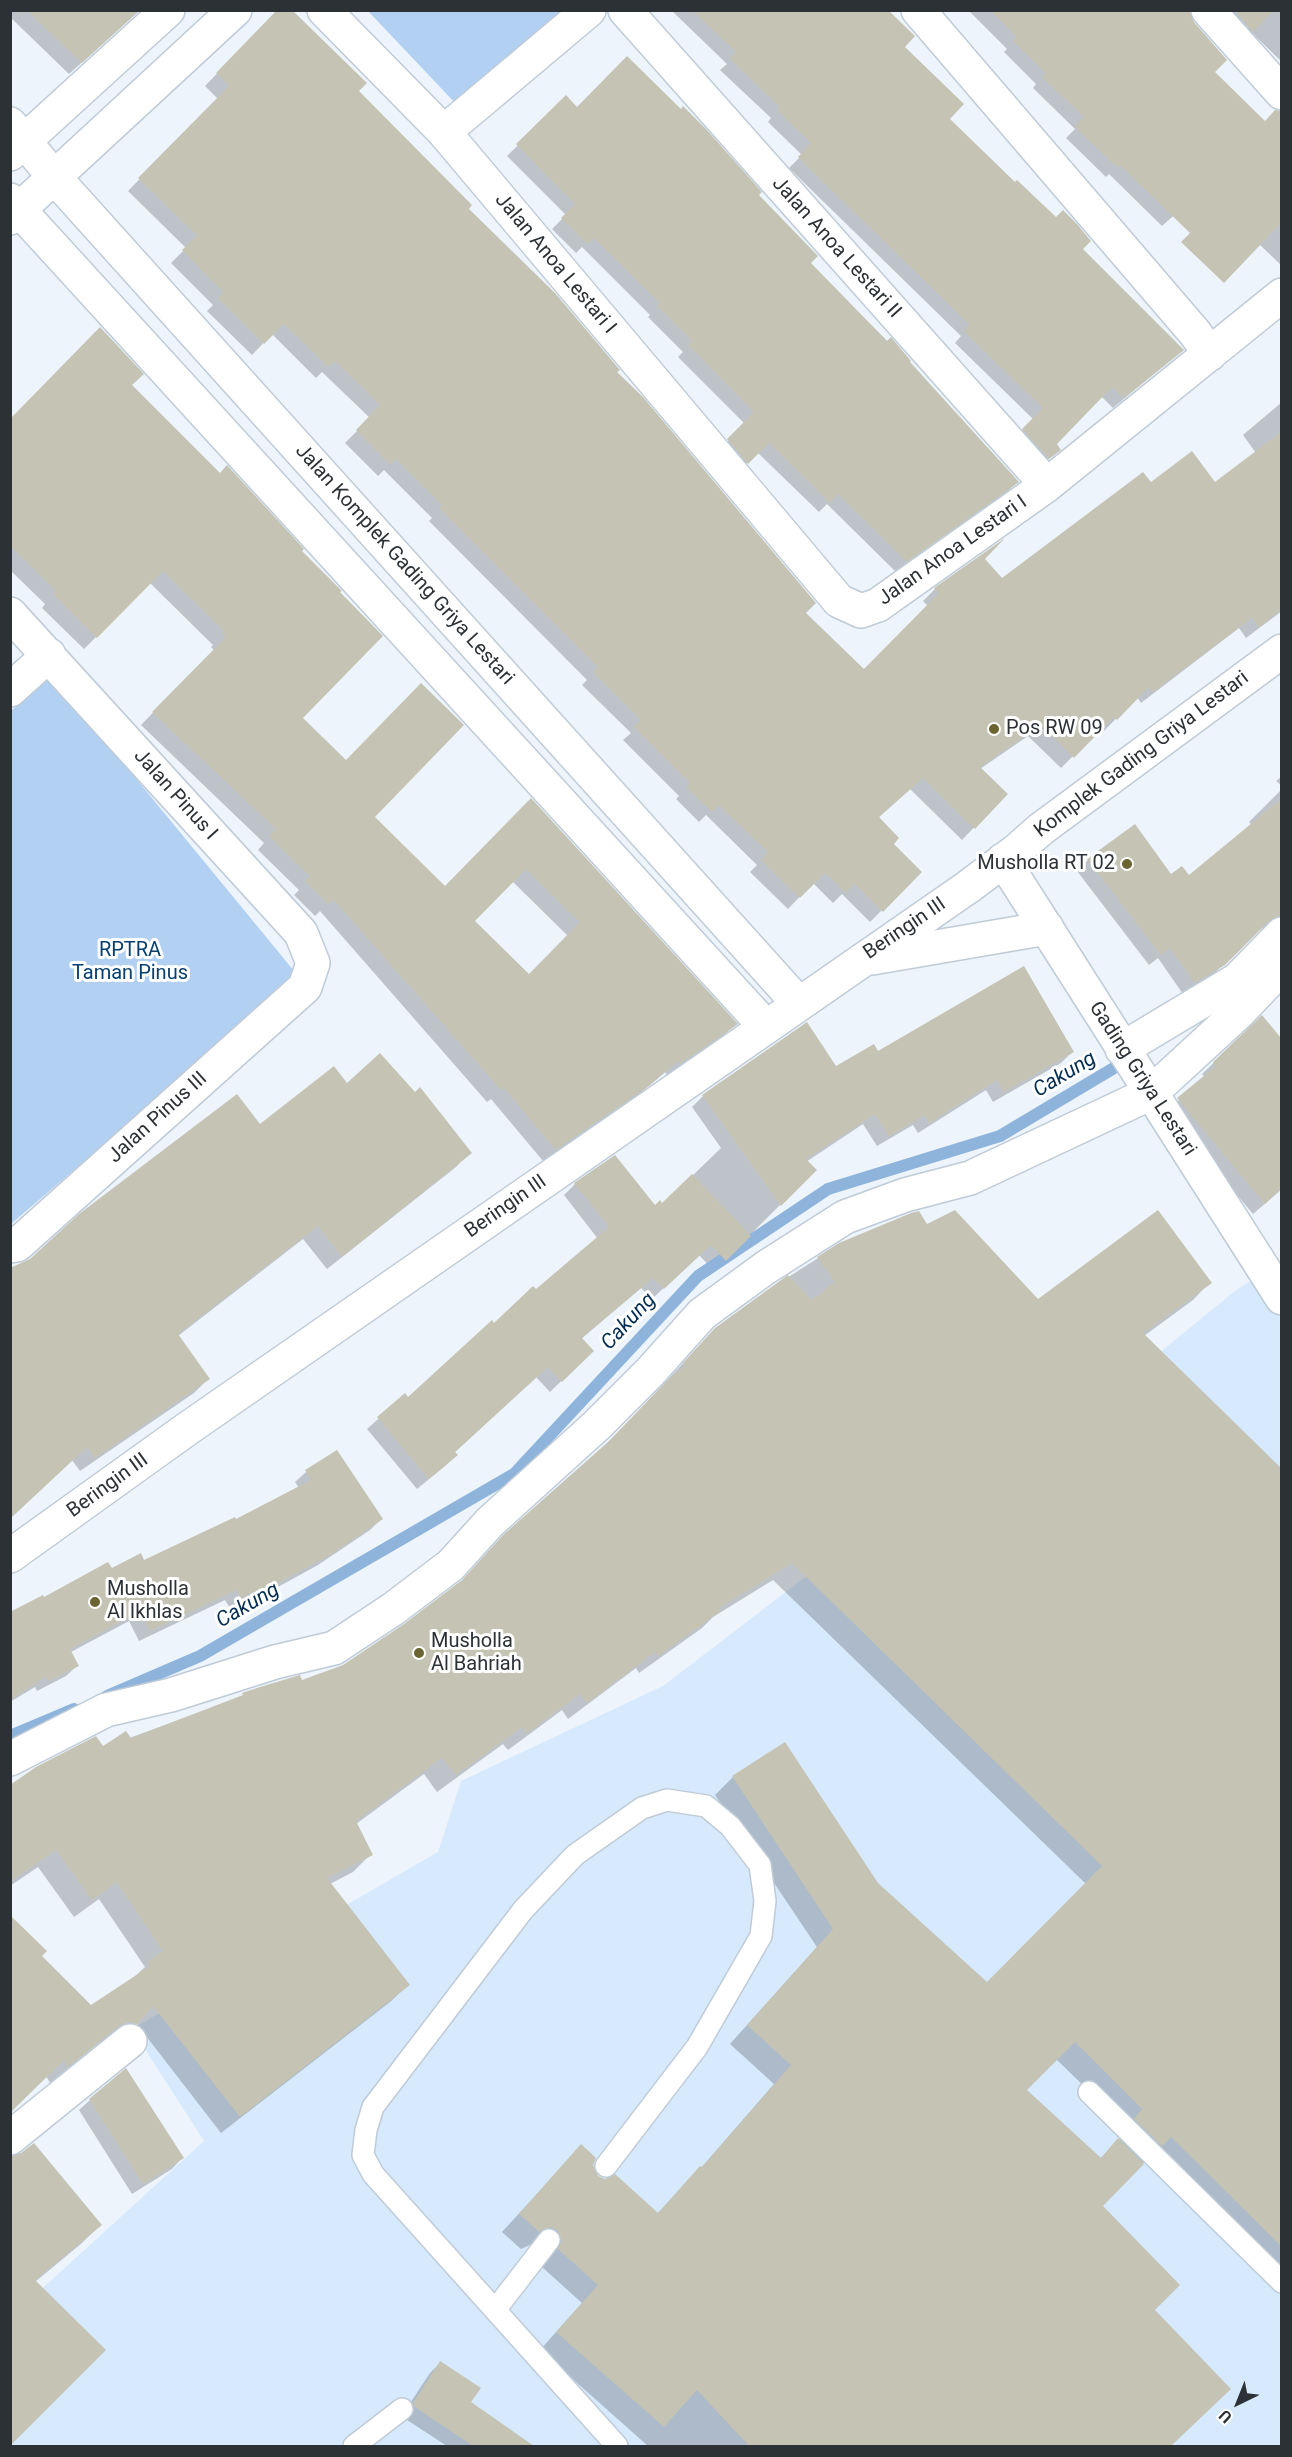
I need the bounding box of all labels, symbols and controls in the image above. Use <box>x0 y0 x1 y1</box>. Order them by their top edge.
street label: Jalan Anoa Lestari II <box>766 172 906 324</box>
street label: Jalan Anoa Lestari I <box>489 189 621 339</box>
street label: Jalan Komplek Gading Griya Lestari <box>289 440 519 690</box>
street label: Jalan Anoa Lestari I <box>874 491 1032 611</box>
street label: Komplek Gading Griya Lestari <box>1030 667 1254 843</box>
place label: Pos RW 09 <box>1006 717 1103 741</box>
marker: Pos RW 09 <box>987 722 1001 736</box>
street label: Jalan Pinus I <box>128 745 222 845</box>
place label: Musholla RT 02 <box>977 852 1115 876</box>
marker: Musholla RT 02 <box>1120 857 1134 871</box>
street label: Beringin III <box>859 893 951 965</box>
park label: RPTRA Taman Pinus <box>72 939 188 986</box>
street label: Gading Griya Lestari <box>1083 997 1201 1161</box>
water label: Cakung <box>1029 1047 1101 1103</box>
street label: Jalan Pinus III <box>104 1067 212 1169</box>
street label: Beringin III <box>461 1170 551 1244</box>
water label: Cakung <box>596 1288 662 1356</box>
street label: Beringin III <box>63 1449 153 1523</box>
place label: Musholla Al Ikhlas <box>107 1578 189 1625</box>
water label: Cakung <box>212 1578 284 1634</box>
marker: Musholla Al Ikhlas <box>88 1595 102 1609</box>
place label: Musholla Al Bahriah <box>431 1630 522 1677</box>
marker: Musholla Al Bahriah <box>412 1646 426 1660</box>
north arrow <box>1208 2373 1268 2433</box>
text: U <box>1215 2406 1236 2427</box>

